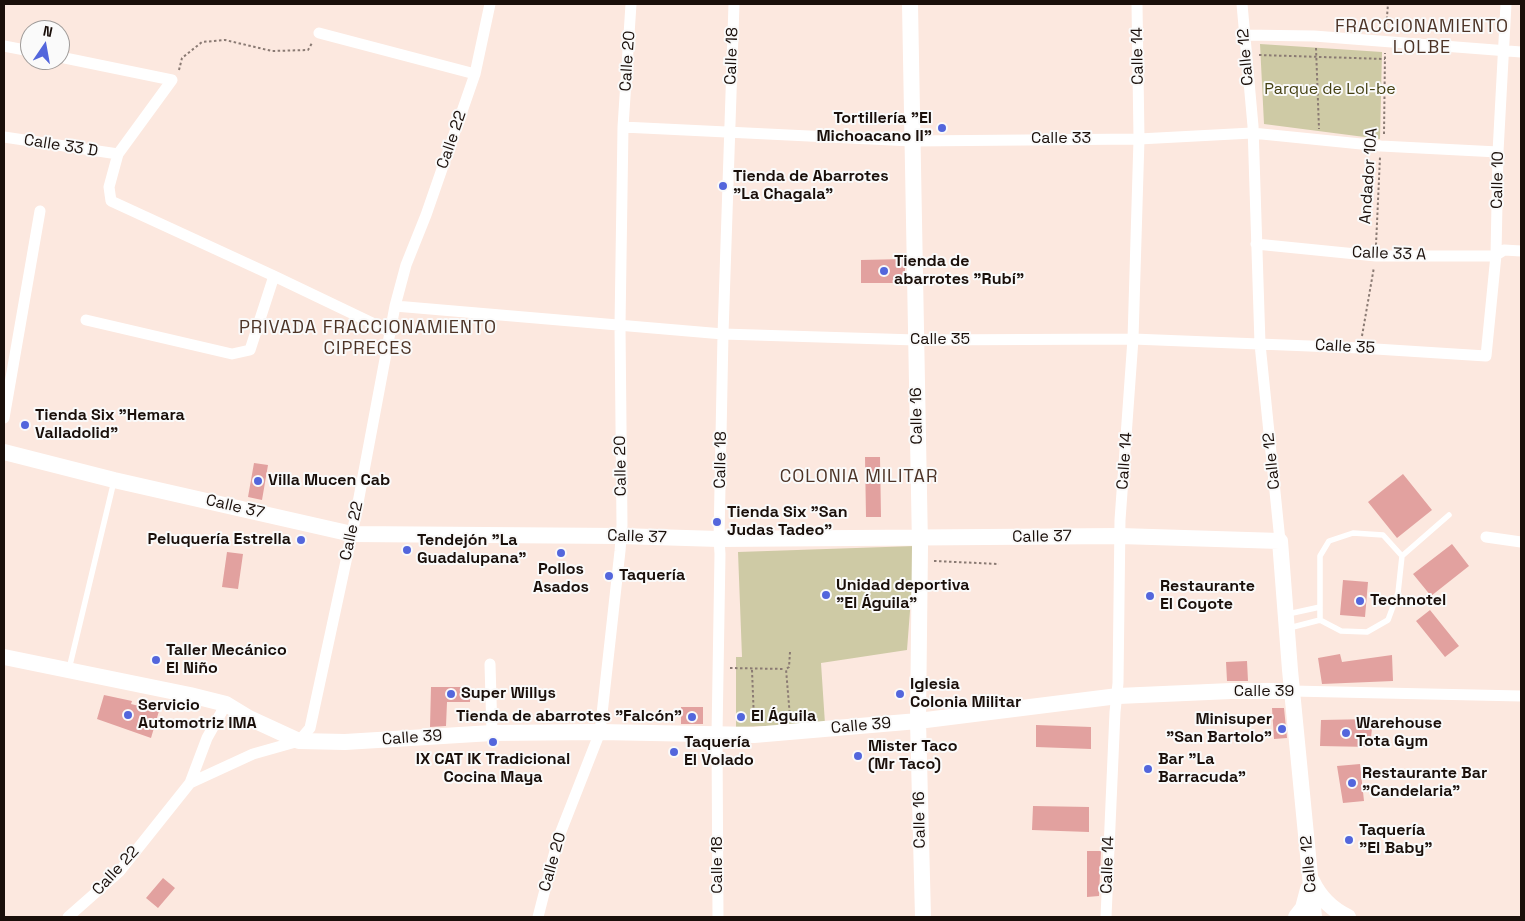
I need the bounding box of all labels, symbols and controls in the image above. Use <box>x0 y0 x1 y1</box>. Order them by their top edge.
district label: FRACCIONAMIENTO LOLBE <box>1333 16 1511 58</box>
north arrow <box>20 20 70 70</box>
text: N <box>41 22 54 41</box>
street label: Calle 18 <box>721 27 743 85</box>
street label: Calle 14 <box>1128 27 1148 85</box>
street label: Calle 12 <box>1234 28 1258 86</box>
street label: Calle 20 <box>616 30 640 92</box>
park label: Parque de Lol-be <box>1264 80 1396 100</box>
street label: Calle 22 <box>433 108 471 172</box>
place label: Tortillería "El Michoacano II" <box>817 109 932 147</box>
marker: Tortillería "El Michoacano II" <box>936 122 948 134</box>
street label: Andador 10A <box>1356 127 1382 225</box>
street label: Calle 33 <box>1031 129 1091 149</box>
street label: Calle 33 D <box>22 131 100 161</box>
street label: Calle 10 <box>1488 151 1508 209</box>
place label: Tienda de Abarrotes "La Chagala" <box>733 167 889 205</box>
marker: Tienda de Abarrotes "La Chagala" <box>717 180 729 192</box>
street label: Calle 33 A <box>1351 243 1427 265</box>
place label: Tienda de abarrotes "Rubí" <box>894 252 1024 290</box>
marker: Tienda de abarrotes "Rubí" <box>878 265 890 277</box>
district label: PRIVADA FRACCIONAMIENTO CIPRECES <box>236 317 500 359</box>
street label: Calle 35 <box>910 330 970 350</box>
street label: Calle 35 <box>1314 336 1376 358</box>
street label: Calle 16 <box>907 387 927 445</box>
place label: Tienda Six "Hemara Valladolid" <box>35 406 185 444</box>
marker: Tienda Six "Hemara Valladolid" <box>19 419 31 431</box>
street label: Calle 18 <box>711 431 731 489</box>
street label: Calle 14 <box>1113 432 1137 490</box>
street label: Calle 12 <box>1259 432 1285 490</box>
street label: Calle 20 <box>611 435 631 497</box>
district label: COLONIA MILITAR <box>778 466 940 488</box>
place label: Villa Mucen Cab <box>268 471 390 491</box>
marker: Villa Mucen Cab <box>252 475 264 487</box>
street label: Calle 37 <box>204 491 266 523</box>
street label: Calle 22 <box>336 500 368 562</box>
place label: Tienda Six "San Judas Tadeo" <box>727 503 848 541</box>
marker: Tienda Six "San Judas Tadeo" <box>711 516 723 528</box>
street label: Calle 37 <box>607 526 667 548</box>
street label: Calle 37 <box>1012 527 1072 547</box>
place label: Peluquería Estrella <box>148 530 291 550</box>
place label: Tendejón "La Guadalupana" <box>417 531 527 569</box>
marker: Peluquería Estrella <box>295 534 307 546</box>
marker: Tendejón "La Guadalupana" <box>401 544 413 556</box>
marker: Pollos Asados <box>555 547 567 559</box>
place label: Pollos Asados <box>533 560 589 598</box>
place label: Taquería <box>619 566 685 586</box>
marker: Taquería <box>603 570 615 582</box>
place label: Unidad deportiva "El Águila" <box>836 576 970 614</box>
place label: Restaurante El Coyote <box>1160 577 1255 615</box>
marker: Unidad deportiva "El Águila" <box>820 589 832 601</box>
marker: Restaurante El Coyote <box>1144 590 1156 602</box>
place label: Technotel <box>1370 591 1446 611</box>
marker: Technotel <box>1354 595 1366 607</box>
place label: Taller Mecánico El Niño <box>166 641 287 679</box>
marker: Taller Mecánico El Niño <box>150 654 162 666</box>
place label: Iglesia Colonia Militar <box>910 675 1021 713</box>
street label: Calle 39 <box>1234 682 1294 702</box>
place label: Super Willys <box>461 684 556 704</box>
marker: Super Willys <box>445 688 457 700</box>
marker: Iglesia Colonia Militar <box>894 688 906 700</box>
place label: Servicio Automotriz IMA <box>138 696 257 734</box>
place label: Tienda de abarrotes "Falcón" <box>456 707 682 727</box>
place label: El Águila <box>751 707 816 727</box>
marker: Servicio Automotriz IMA <box>122 709 134 721</box>
place label: Minisuper "San Bartolo" <box>1166 710 1272 748</box>
marker: Tienda de abarrotes "Falcón" <box>686 711 698 723</box>
marker: El Águila <box>735 711 747 723</box>
street label: Calle 39 <box>830 714 892 738</box>
place label: Warehouse Tota Gym <box>1356 714 1442 752</box>
marker: Minisuper "San Bartolo" <box>1276 723 1288 735</box>
street label: Calle 39 <box>381 726 443 750</box>
marker: Warehouse Tota Gym <box>1340 727 1352 739</box>
place label: Taquería El Volado <box>684 733 754 771</box>
marker: IX CAT IK Tradicional Cocina Maya <box>487 736 499 748</box>
place label: Mister Taco (Mr Taco) <box>868 737 958 775</box>
marker: Taquería El Volado <box>668 746 680 758</box>
place label: IX CAT IK Tradicional Cocina Maya <box>416 750 570 788</box>
marker: Mister Taco (Mr Taco) <box>852 750 864 762</box>
place label: Bar "La Barracuda" <box>1158 750 1246 788</box>
marker: Bar "La Barracuda" <box>1142 763 1154 775</box>
place label: Restaurante Bar "Candelaria" <box>1362 764 1487 802</box>
marker: Restaurante Bar "Candelaria" <box>1346 777 1358 789</box>
street label: Calle 16 <box>910 791 930 849</box>
place label: Taquería "El Baby" <box>1359 821 1433 859</box>
street label: Calle 20 <box>535 830 571 894</box>
marker: Taquería "El Baby" <box>1343 834 1355 846</box>
street label: Calle 12 <box>1297 835 1321 893</box>
street label: Calle 18 <box>708 836 728 894</box>
street label: Calle 14 <box>1097 836 1119 894</box>
street label: Calle 22 <box>88 842 144 900</box>

